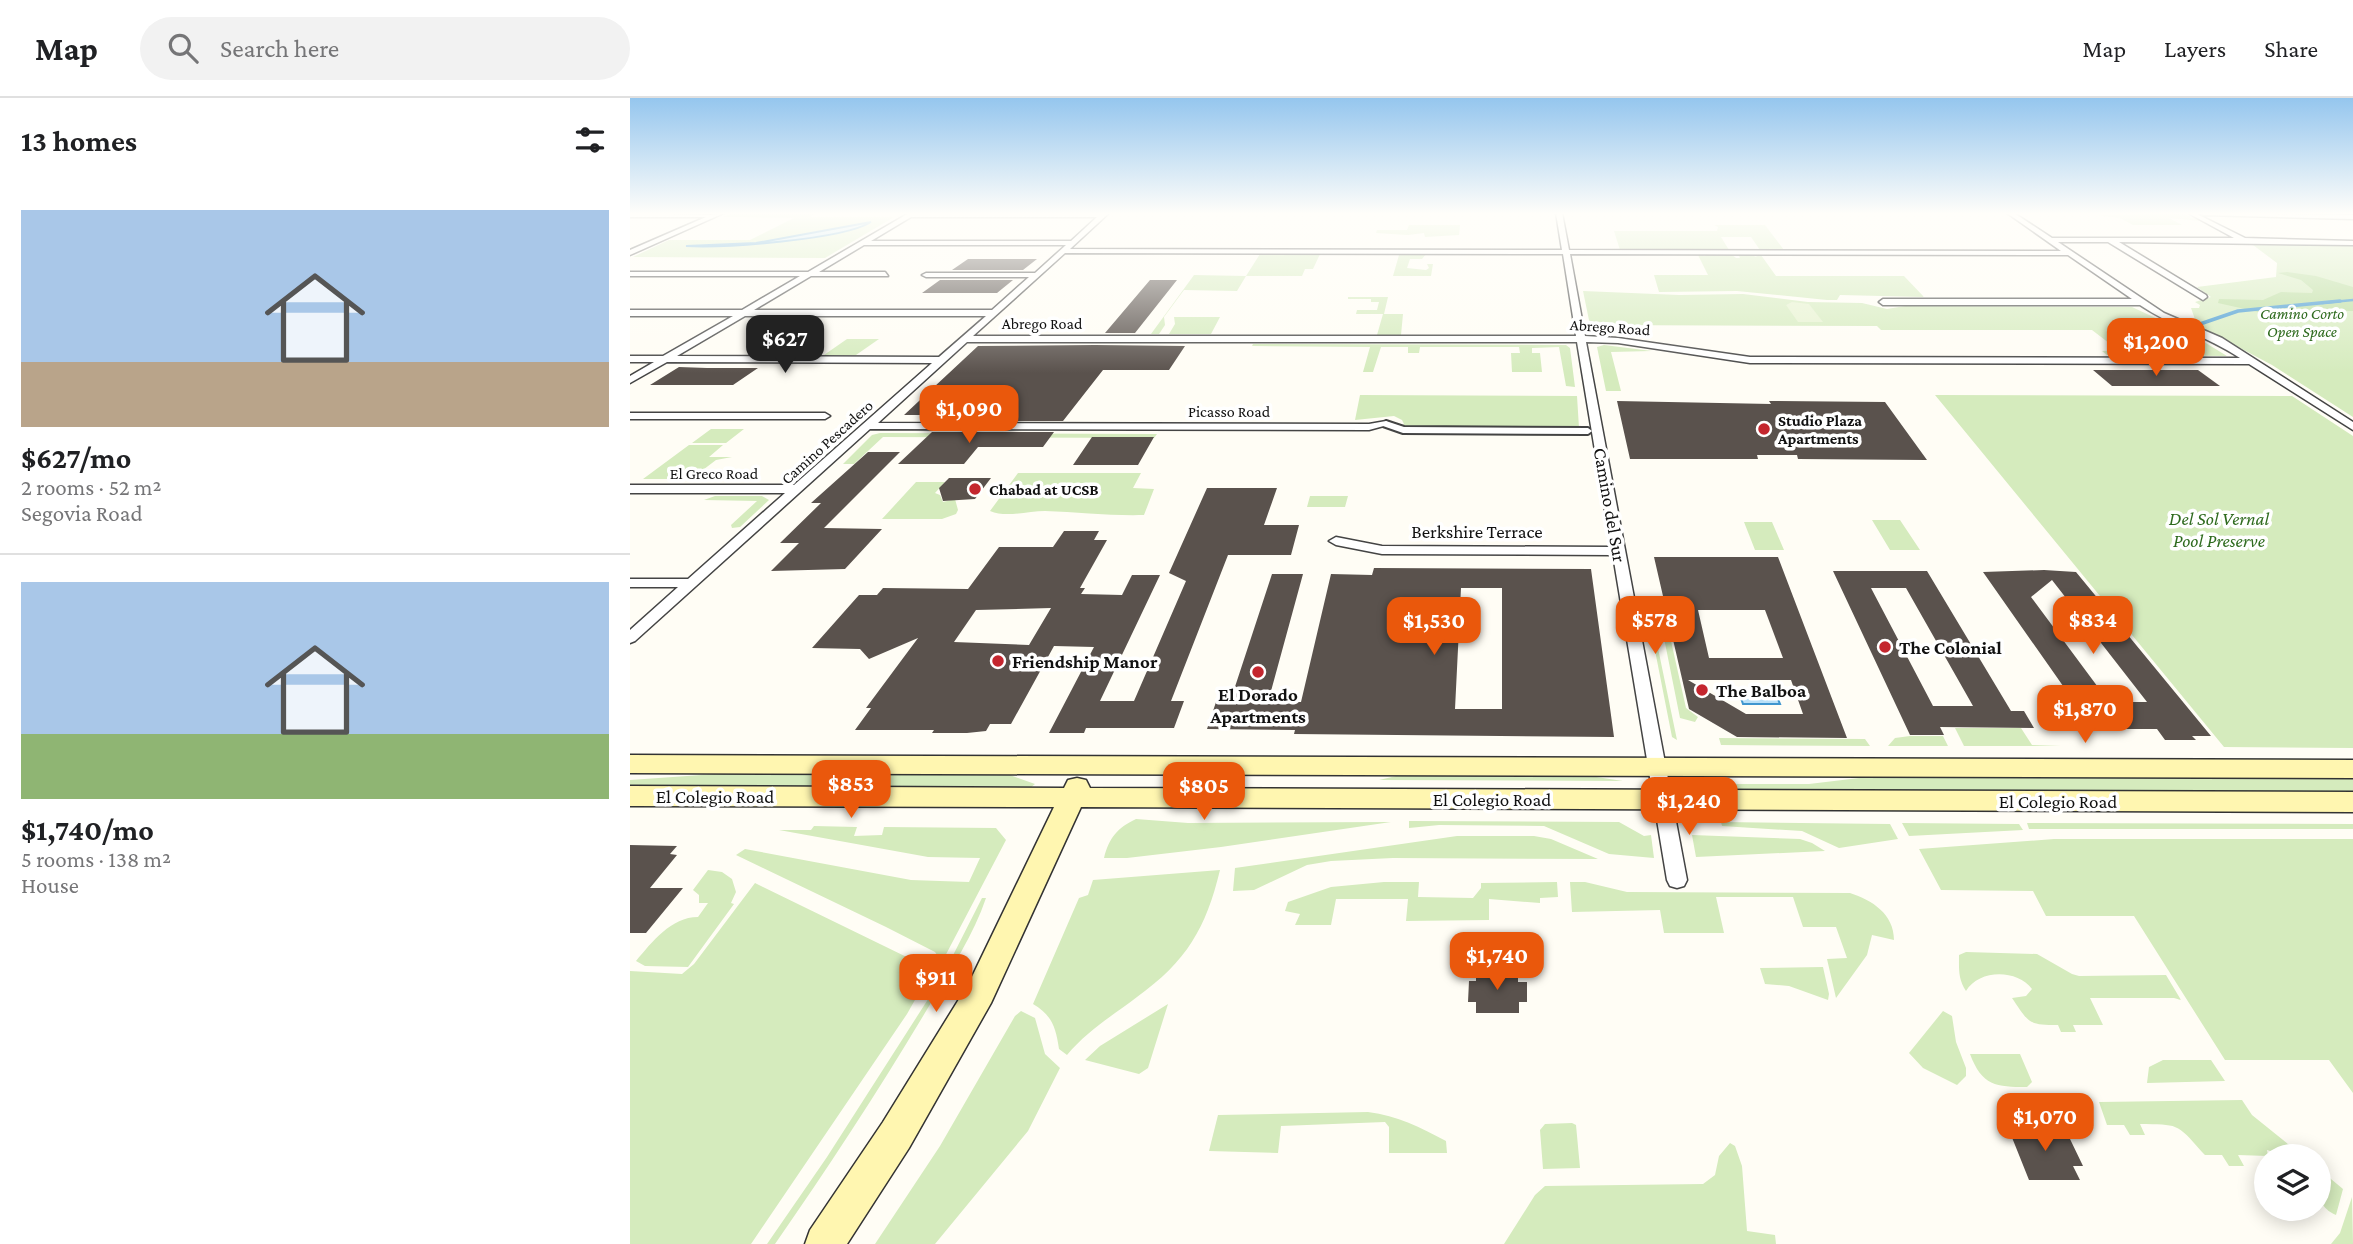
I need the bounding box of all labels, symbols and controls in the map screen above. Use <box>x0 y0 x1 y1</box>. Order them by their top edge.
search box <box>140 17 630 80</box>
icon: search <box>164 29 202 67</box>
text: Map <box>35 30 98 67</box>
text: Search here <box>220 34 339 63</box>
text: Map <box>2082 35 2126 62</box>
text: Layers <box>2164 35 2226 62</box>
text: Share <box>2264 35 2318 62</box>
icon: filters <box>571 121 609 159</box>
text: 13 homes <box>21 124 137 157</box>
icon: home <box>252 255 378 381</box>
park label: Camino Corto Open Space <box>2260 305 2344 341</box>
street label: Abrego Road <box>1002 315 1083 333</box>
pin: $627 <box>744 316 826 375</box>
street label: Abrego Road <box>1569 316 1651 339</box>
pin: $1,200 <box>2099 318 2213 378</box>
text: $627 <box>762 325 808 351</box>
text: $1,200 <box>2123 328 2189 354</box>
pin: $1,090 <box>912 386 1026 445</box>
text: $1,090 <box>936 395 1002 421</box>
street label: Camino Pescadero <box>778 396 876 488</box>
street label: Picasso Road <box>1188 403 1271 420</box>
place label: Studio Plaza Apartments <box>1777 412 1862 447</box>
marker: Studio Plaza Apartments <box>1756 421 1772 437</box>
text: $627/mo <box>21 441 131 474</box>
street label: Camino del Sur <box>1590 446 1630 564</box>
street label: El Greco Road <box>670 465 759 482</box>
text: 2 rooms · 52 m² <box>21 474 161 500</box>
marker: Chabad at UCSB <box>967 481 983 497</box>
place label: Chabad at UCSB <box>989 481 1099 498</box>
text: Segovia Road <box>21 500 143 526</box>
park label: Del Sol Vernal Pool Preserve <box>2169 508 2270 551</box>
street label: Berkshire Terrace <box>1411 521 1543 542</box>
pin: $578 <box>1614 596 1696 656</box>
pin: $834 <box>2052 596 2134 656</box>
pin: $1,530 <box>1377 598 1491 657</box>
text: $578 <box>1632 606 1678 632</box>
text: $834 <box>2069 606 2117 632</box>
text: $1,530 <box>1403 607 1465 633</box>
icon: home <box>252 627 378 753</box>
place label: The Colonial <box>1899 637 2002 658</box>
marker: The Colonial <box>1877 639 1893 655</box>
place label: Friendship Manor <box>1012 651 1158 672</box>
marker: Friendship Manor <box>990 653 1006 669</box>
marker: El Dorado Apartments <box>1250 664 1266 680</box>
place label: The Balboa <box>1716 680 1807 701</box>
marker: The Balboa <box>1694 682 1710 698</box>
place label: El Dorado Apartments <box>1209 684 1306 727</box>
pin: $1,870 <box>2028 686 2142 745</box>
text: $1,870 <box>2053 695 2117 721</box>
pin: $853 <box>810 760 892 820</box>
pin: $805 <box>1163 762 1245 822</box>
text: $853 <box>828 770 874 796</box>
text: $805 <box>1179 772 1229 798</box>
pin: $1,240 <box>1632 778 1746 837</box>
street label: El Colegio Road <box>656 786 774 807</box>
text: $1,240 <box>1657 787 1721 813</box>
street label: El Colegio Road <box>1433 789 1551 810</box>
street label: El Colegio Road <box>1999 791 2117 812</box>
text: $1,740/mo <box>21 813 154 846</box>
text: 5 rooms · 138 m² <box>21 846 171 872</box>
text: House <box>21 872 79 898</box>
pin: $1,740 <box>1440 932 1554 992</box>
text: $1,740 <box>1466 942 1528 968</box>
pin: $911 <box>895 954 977 1014</box>
text: $911 <box>915 964 957 990</box>
pin: $1,070 <box>1988 1094 2102 1153</box>
text: $1,070 <box>2013 1103 2077 1129</box>
map controls <box>2254 1144 2331 1221</box>
button: layers <box>2254 1144 2331 1221</box>

